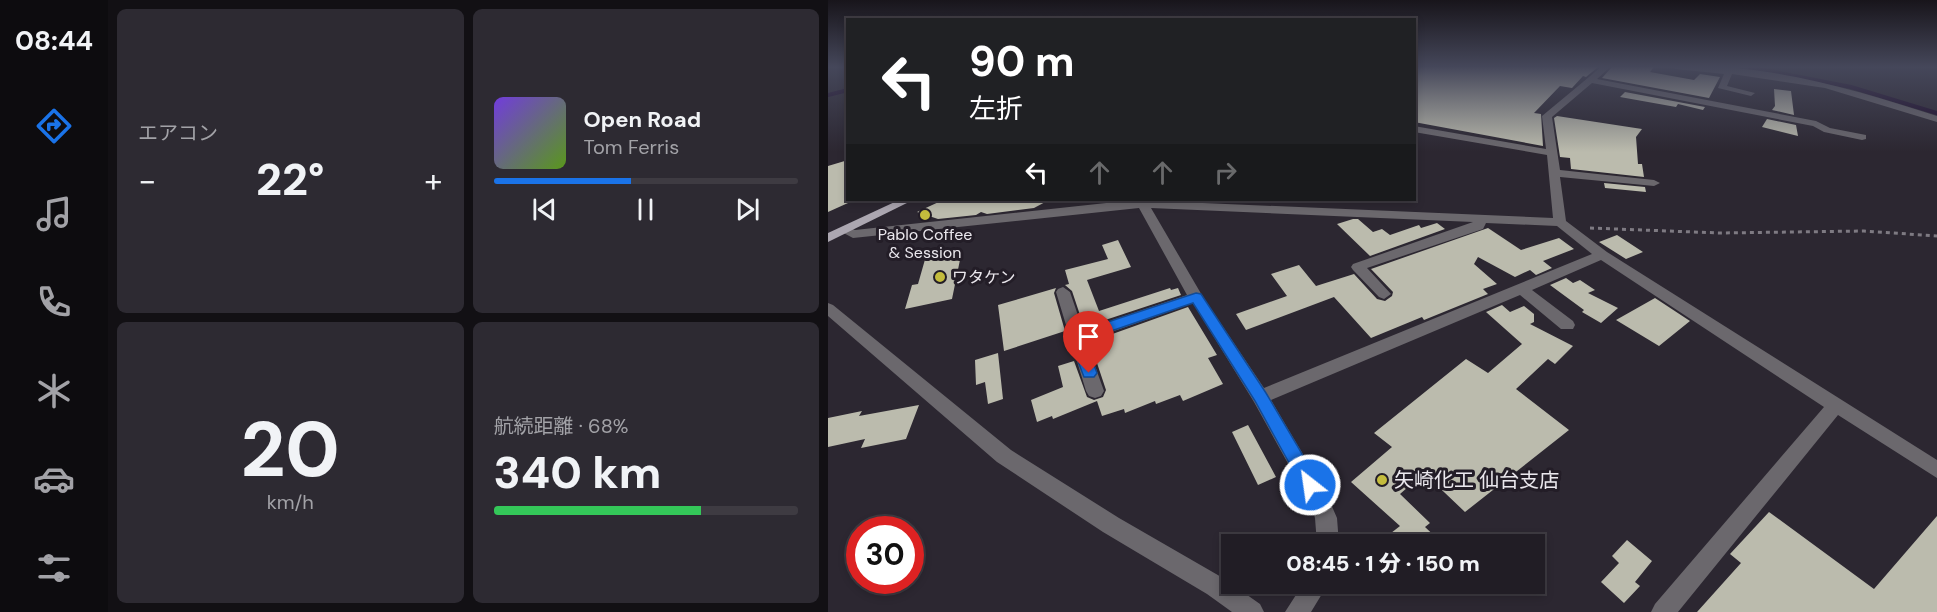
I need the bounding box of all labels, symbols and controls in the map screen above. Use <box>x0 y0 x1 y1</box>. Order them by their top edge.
text: 08:44 <box>15 23 93 58</box>
text: 90 m <box>969 34 1075 89</box>
icon: left <box>870 42 948 120</box>
text: 左折 <box>969 91 1023 126</box>
icon: directions <box>33 105 75 147</box>
text: Open Road <box>584 105 701 134</box>
text: エアコン <box>138 120 218 146</box>
text: Tom Ferris <box>584 134 679 160</box>
text: 22° <box>256 150 324 209</box>
icon: left <box>1020 156 1053 189</box>
icon: ahead <box>1083 156 1116 189</box>
icon: ahead <box>1146 156 1179 189</box>
icon: right <box>1209 156 1242 189</box>
text: − <box>138 159 156 202</box>
text: + <box>424 159 442 202</box>
icon: music <box>33 193 75 235</box>
icon: previous <box>528 193 561 226</box>
icon: pause <box>629 193 662 226</box>
icon: next <box>731 193 764 226</box>
marker: Pablo Coffee & Session <box>918 208 932 222</box>
place label: Pablo Coffee & Session <box>878 224 972 263</box>
place label: ワタケン <box>952 267 1016 288</box>
marker: ワタケン <box>933 270 947 284</box>
icon: phone <box>33 281 75 323</box>
pin <box>1063 311 1114 373</box>
icon: arrive <box>1072 320 1105 353</box>
icon: climate <box>33 370 75 412</box>
text: 20 <box>240 399 340 500</box>
text: 航続距離 · 68% <box>494 413 629 439</box>
text: 340 km <box>494 443 661 502</box>
position arrow <box>1278 453 1342 517</box>
icon: car <box>33 458 75 500</box>
place label: 矢崎化工 仙台支店 <box>1394 467 1559 493</box>
marker: 矢崎化工 仙台支店 <box>1375 473 1389 487</box>
text: km/h <box>267 489 314 515</box>
speed limit sign: 30 <box>846 516 924 594</box>
icon: filters <box>33 547 75 589</box>
text: 08:45 · 1 分 · 150 m <box>1286 549 1480 578</box>

